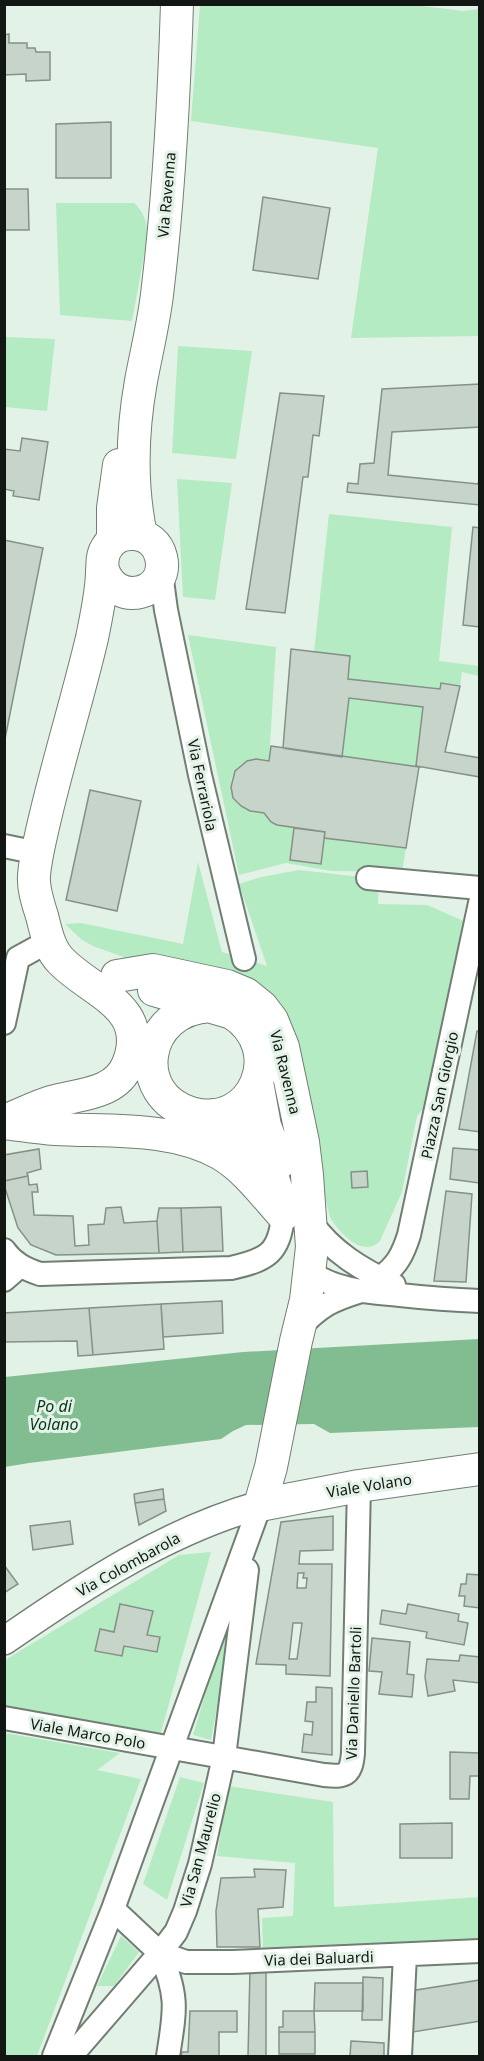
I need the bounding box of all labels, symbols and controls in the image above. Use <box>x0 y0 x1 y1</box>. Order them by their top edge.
street label: Via Ravenna <box>152 151 180 239</box>
street label: Via Ferrariola <box>184 737 222 833</box>
street label: Via Ravenna <box>266 1028 306 1116</box>
street label: Piazza San Giorgio <box>416 1029 462 1161</box>
water label: Po di Volano <box>29 1395 79 1435</box>
street label: Viale Volano <box>325 1468 413 1502</box>
street label: Via Colombarola <box>73 1527 183 1601</box>
street label: Via Daniello Bartoli <box>341 1626 365 1760</box>
street label: Viale Marco Polo <box>29 1713 147 1753</box>
street label: Via San Maurelio <box>175 1791 225 1909</box>
street label: Via dei Baluardi <box>264 1946 374 1970</box>

